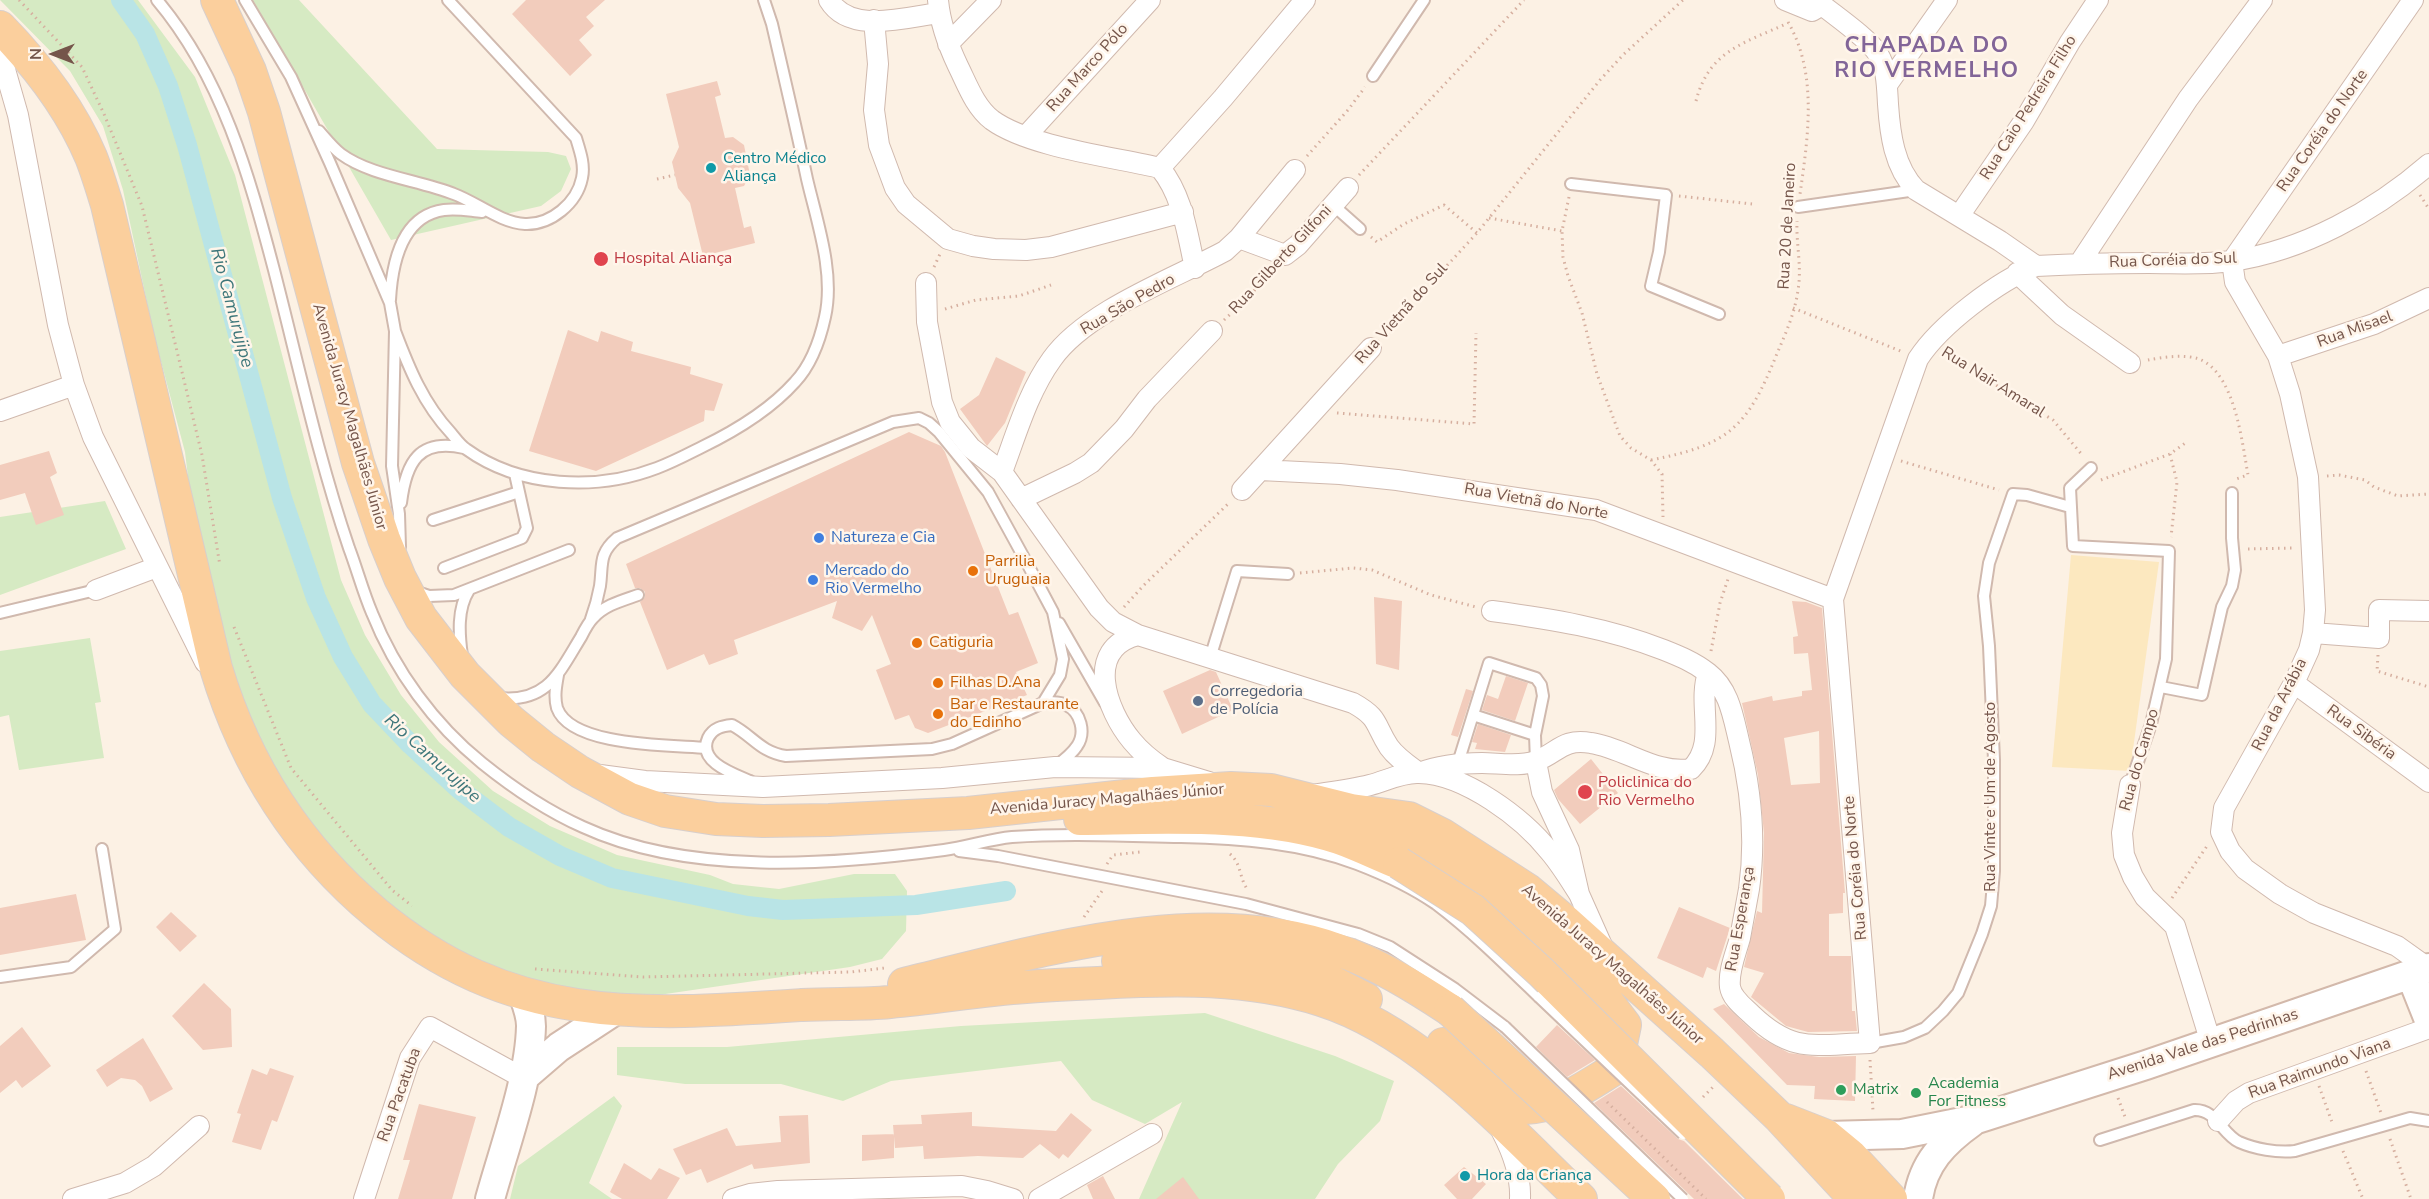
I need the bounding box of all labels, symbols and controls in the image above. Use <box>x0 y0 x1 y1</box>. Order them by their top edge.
street label: Rua Marco Pólo <box>1043 20 1133 116</box>
north arrow <box>24 24 84 84</box>
street label: Rua Caio Pedreira Filho <box>1977 32 2081 184</box>
district label: CHAPADA DO RIO VERMELHO <box>1834 34 2020 86</box>
text: N <box>25 48 47 60</box>
street label: Rua Coréia do Norte <box>2274 66 2372 196</box>
place label: Centro Médico Aliança <box>723 149 826 187</box>
marker: Centro Médico Aliança <box>704 161 718 175</box>
street label: Rua 20 de Janeiro <box>1775 162 1801 290</box>
street label: Rua Gilberto Gilfoni <box>1226 202 1336 318</box>
water label: Rio Camurujipe <box>205 246 257 370</box>
place label: Hospital Aliança <box>614 249 732 269</box>
street label: Rua Coréia do Sul <box>2109 249 2237 273</box>
marker: Hospital Aliança <box>592 250 610 268</box>
street label: Rua Vietnã do Sul <box>1352 260 1452 368</box>
street label: Rua São Pedro <box>1077 270 1179 340</box>
street label: Avenida Juracy Magalhães Júnior <box>307 301 391 533</box>
street label: Rua Misael <box>2315 307 2395 353</box>
street label: Rua Nair Amaral <box>1938 343 2048 423</box>
street label: Rua Vietnã do Norte <box>1462 480 1610 524</box>
place label: Natureza e Cia <box>831 528 936 548</box>
marker: Natureza e Cia <box>812 531 826 545</box>
place label: Parrilia Uruguaia <box>985 552 1050 590</box>
place label: Mercado do Rio Vermelho <box>825 561 922 599</box>
marker: Parrilia Uruguaia <box>966 564 980 578</box>
marker: Mercado do Rio Vermelho <box>806 573 820 587</box>
place label: Catiguria <box>929 633 994 653</box>
marker: Catiguria <box>910 636 924 650</box>
street label: Rua da Arábia <box>2248 655 2312 755</box>
place label: Filhas D.Ana <box>950 673 1041 693</box>
marker: Filhas D.Ana <box>931 676 945 690</box>
place label: Corregedoria de Polícia <box>1210 682 1303 720</box>
marker: Corregedoria de Polícia <box>1191 694 1205 708</box>
place label: Bar e Restaurante do Edinho <box>950 695 1079 733</box>
street label: Rua Sibéria <box>2322 701 2400 765</box>
street label: Rua Vinte e Um de Agosto <box>1981 702 2001 892</box>
marker: Bar e Restaurante do Edinho <box>931 707 945 721</box>
street label: Rua do Campo <box>2116 707 2164 813</box>
water label: Rio Camurujipe <box>379 710 485 808</box>
place label: Policlinica do Rio Vermelho <box>1598 773 1695 811</box>
street label: Avenida Juracy Magalhães Júnior <box>989 780 1225 820</box>
marker: Policlinica do Rio Vermelho <box>1576 783 1594 801</box>
street label: Rua Coréia do Norte <box>1840 795 1872 941</box>
street label: Rua Esperança <box>1722 865 1760 973</box>
street label: Avenida Juracy Magalhães Júnior <box>1517 881 1707 1049</box>
street label: Avenida Vale das Pedrinhas <box>2105 1005 2301 1085</box>
street label: Rua Raimundo Viana <box>2246 1034 2394 1104</box>
street label: Rua Pacatuba <box>374 1045 426 1145</box>
place label: Academia For Fitness <box>1928 1074 2006 1112</box>
place label: Matrix <box>1853 1080 1899 1100</box>
marker: Matrix <box>1834 1083 1848 1097</box>
marker: Academia For Fitness <box>1909 1086 1923 1100</box>
place label: Hora da Criança <box>1477 1166 1592 1186</box>
marker: Hora da Criança <box>1458 1169 1472 1183</box>

